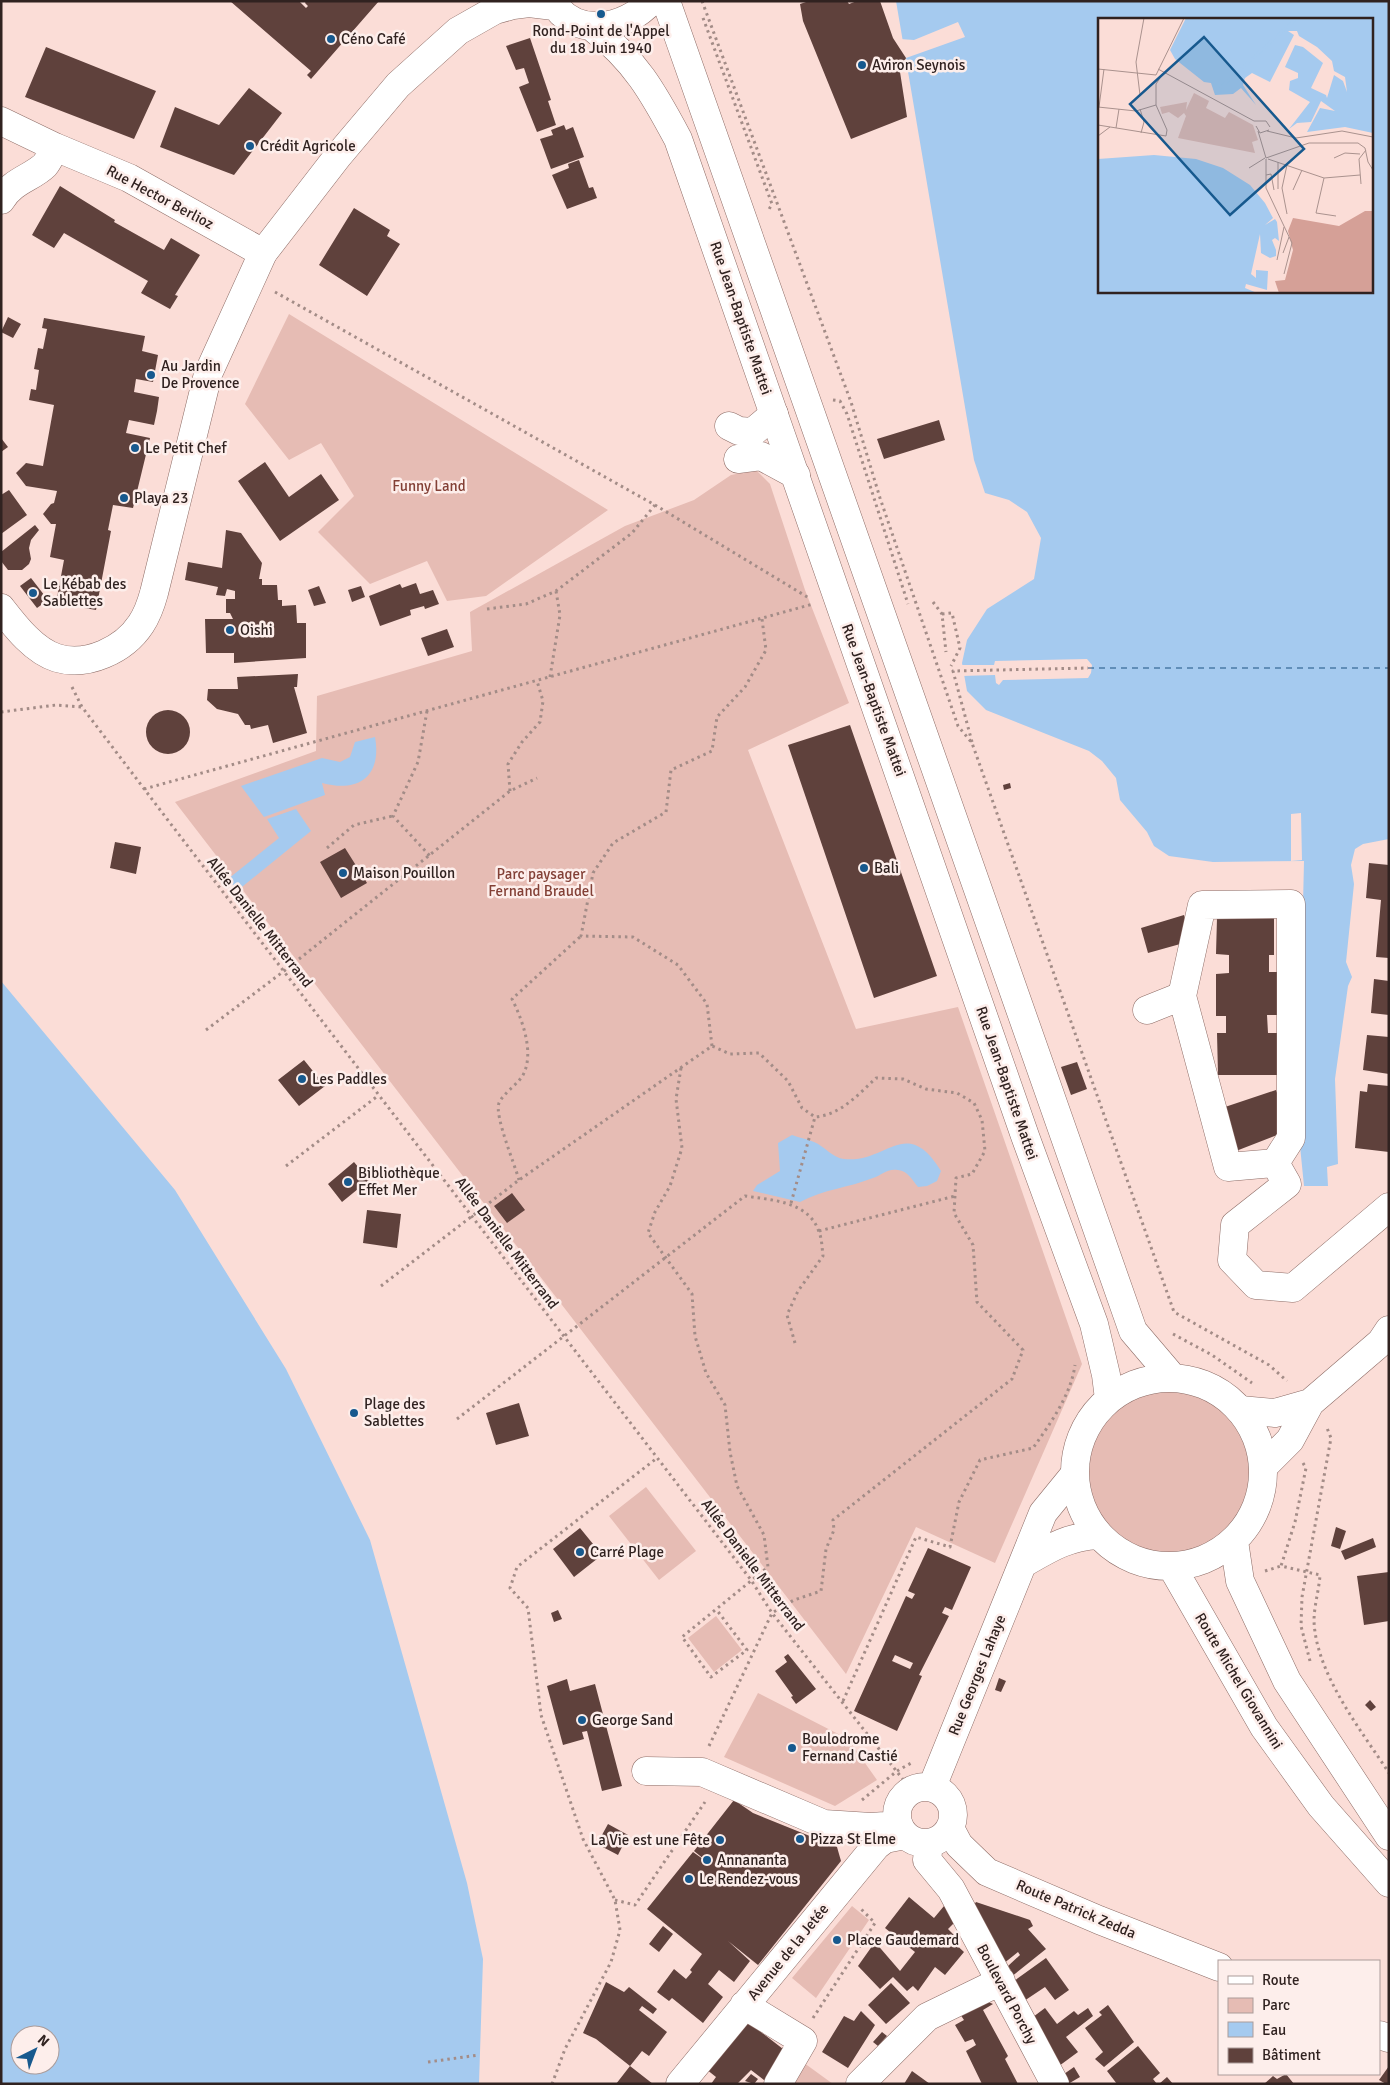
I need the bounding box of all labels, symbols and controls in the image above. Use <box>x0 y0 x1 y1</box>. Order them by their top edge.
marker: Rond-Point de l'Appel du 18 Juin 1940 <box>595 8 607 20</box>
inset map <box>1098 18 1372 292</box>
place label: Rond-Point de l'Appel du 18 Juin 1940 <box>532 22 670 57</box>
place label: Céno Café <box>341 30 406 48</box>
marker: Céno Café <box>325 33 337 45</box>
place label: Aviron Seynois <box>872 56 966 74</box>
marker: Aviron Seynois <box>856 59 868 71</box>
place label: Crédit Agricole <box>260 137 356 155</box>
marker: Crédit Agricole <box>244 140 256 152</box>
street label: Rue Hector Berlioz <box>103 161 217 233</box>
street label: Rue Jean-Baptiste Mattei <box>706 239 776 397</box>
place label: Au Jardin De Provence <box>161 357 240 392</box>
marker: Au Jardin De Provence <box>145 369 157 381</box>
place label: Le Petit Chef <box>145 439 227 457</box>
marker: Le Petit Chef <box>129 442 141 454</box>
park label: Funny Land <box>392 477 466 495</box>
place label: Playa 23 <box>134 489 188 507</box>
marker: Playa 23 <box>118 492 130 504</box>
place label: Le Kébab des Sablettes <box>43 575 127 610</box>
marker: Le Kébab des Sablettes <box>27 587 39 599</box>
place label: Oishi <box>240 621 273 639</box>
street label: Rue Jean-Baptiste Mattei <box>838 621 910 779</box>
marker: Oishi <box>224 624 236 636</box>
street label: Allée Danielle Mitterrand <box>203 853 317 991</box>
place label: Bali <box>874 859 899 877</box>
marker: Bali <box>858 862 870 874</box>
place label: Maison Pouillon <box>353 864 455 882</box>
park label: Parc paysager Fernand Braudel <box>488 865 594 900</box>
marker: Maison Pouillon <box>337 867 349 879</box>
street label: Rue Jean-Baptiste Mattei <box>972 1004 1042 1162</box>
place label: Les Paddles <box>312 1070 387 1088</box>
marker: Les Paddles <box>296 1073 308 1085</box>
place label: Bibliothèque Effet Mer <box>358 1164 440 1199</box>
street label: Allée Danielle Mitterrand <box>451 1173 563 1313</box>
marker: Bibliothèque Effet Mer <box>342 1176 354 1188</box>
place label: Plage des Sablettes <box>364 1395 426 1430</box>
marker: Plage des Sablettes <box>348 1407 360 1419</box>
street label: Allée Danielle Mitterrand <box>697 1495 809 1635</box>
place label: Carré Plage <box>590 1543 664 1561</box>
marker: Carré Plage <box>574 1546 586 1558</box>
street label: Route Michel Giovannini <box>1191 1610 1287 1752</box>
street label: Rue Georges Lahaye <box>945 1612 1009 1738</box>
place label: George Sand <box>592 1711 673 1729</box>
marker: George Sand <box>576 1714 588 1726</box>
place label: Boulodrome Fernand Castié <box>802 1730 898 1765</box>
marker: Boulodrome Fernand Castié <box>786 1742 798 1754</box>
place label: Pizza St Elme <box>810 1830 896 1848</box>
place label: La Vie est une Fête <box>591 1831 710 1849</box>
marker: Pizza St Elme <box>794 1833 806 1845</box>
marker: La Vie est une Fête <box>714 1834 726 1846</box>
place label: Annananta <box>717 1851 787 1869</box>
marker: Annananta <box>701 1854 713 1866</box>
place label: Le Rendez-vous <box>699 1870 799 1888</box>
marker: Le Rendez-vous <box>683 1873 695 1885</box>
street label: Route Patrick Zedda <box>1013 1876 1139 1942</box>
street label: Avenue de la Jetée <box>744 1900 832 2004</box>
place label: Place Gaudemard <box>847 1931 959 1949</box>
marker: Place Gaudemard <box>831 1934 843 1946</box>
street label: Boulevard Porchy <box>973 1941 1041 2047</box>
legend <box>1218 1960 1380 2075</box>
text: Route <box>1262 1971 1299 1989</box>
text: Parc <box>1262 1996 1290 2014</box>
text: Eau <box>1262 2021 1286 2039</box>
north arrow <box>10 2025 60 2075</box>
text: N <box>34 2031 53 2050</box>
text: Bâtiment <box>1262 2046 1321 2064</box>

